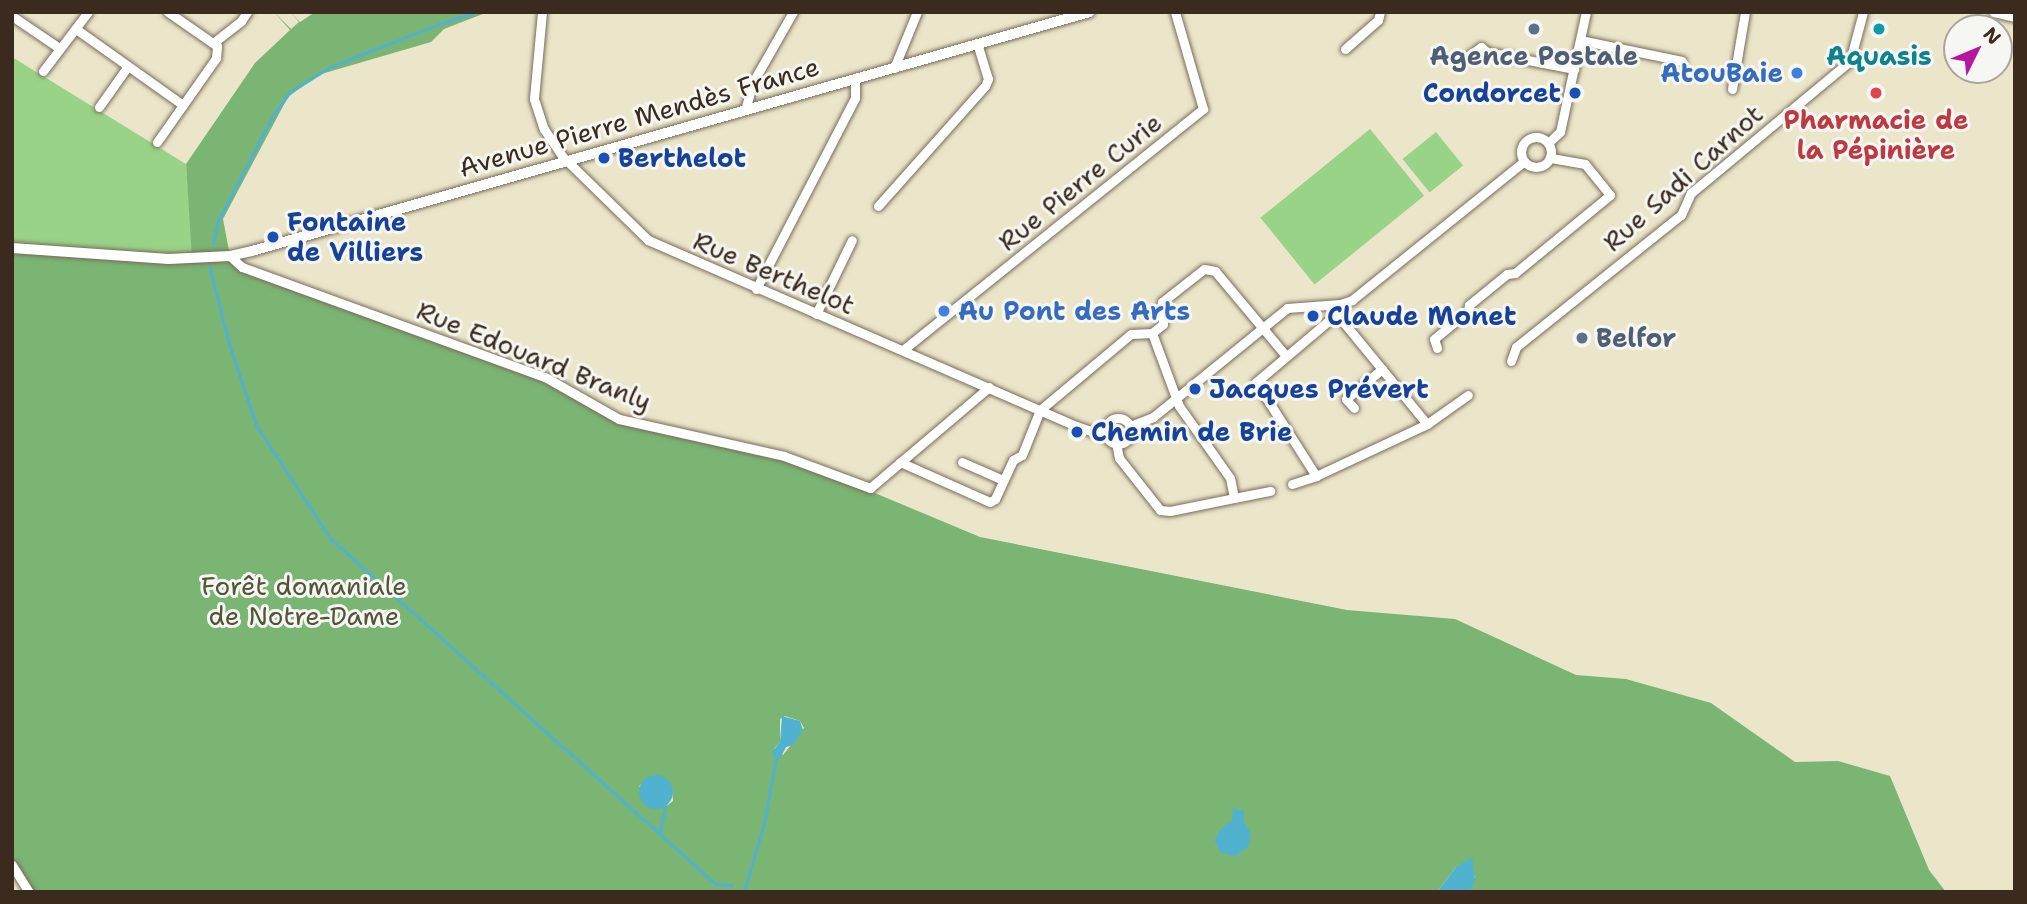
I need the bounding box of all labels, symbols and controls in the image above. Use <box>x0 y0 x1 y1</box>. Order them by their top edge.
north arrow <box>1943 14 2013 84</box>
marker: Agence Postale <box>1526 21 1542 37</box>
marker: Aquasis <box>1871 21 1887 37</box>
text: N <box>1978 22 2007 50</box>
place label: Agence Postale <box>1430 40 1638 72</box>
place label: Aquasis <box>1826 40 1932 72</box>
street label: Avenue Pierre Mendès France <box>455 51 823 183</box>
place label: AtouBaie <box>1661 57 1783 89</box>
marker: AtouBaie <box>1789 65 1805 81</box>
place label: Condorcet <box>1423 77 1561 109</box>
marker: Condorcet <box>1567 85 1583 101</box>
marker: Pharmacie de la Pépinière <box>1868 85 1884 101</box>
street label: Rue Sadi Carnot <box>1597 98 1769 258</box>
place label: Pharmacie de la Pépinière <box>1783 104 1969 166</box>
street label: Rue Pierre Curie <box>992 107 1168 257</box>
place label: Berthelot <box>618 142 746 174</box>
marker: Berthelot <box>596 150 612 166</box>
place label: Fontaine de Villiers <box>287 206 423 268</box>
street label: Rue Berthelot <box>689 225 859 321</box>
marker: Fontaine de Villiers <box>265 229 281 245</box>
street label: Rue Edouard Branly <box>412 295 656 417</box>
place label: Au Pont des Arts <box>958 295 1190 327</box>
place label: Claude Monet <box>1327 300 1516 332</box>
marker: Au Pont des Arts <box>936 303 952 319</box>
marker: Claude Monet <box>1305 308 1321 324</box>
place label: Belfor <box>1596 322 1676 354</box>
marker: Belfor <box>1574 330 1590 346</box>
place label: Jacques Prévert <box>1209 373 1429 405</box>
marker: Jacques Prévert <box>1187 381 1203 397</box>
place label: Chemin de Brie <box>1091 416 1292 448</box>
marker: Chemin de Brie <box>1069 424 1085 440</box>
park label: Forêt domaniale de Notre-Dame <box>201 570 407 632</box>

